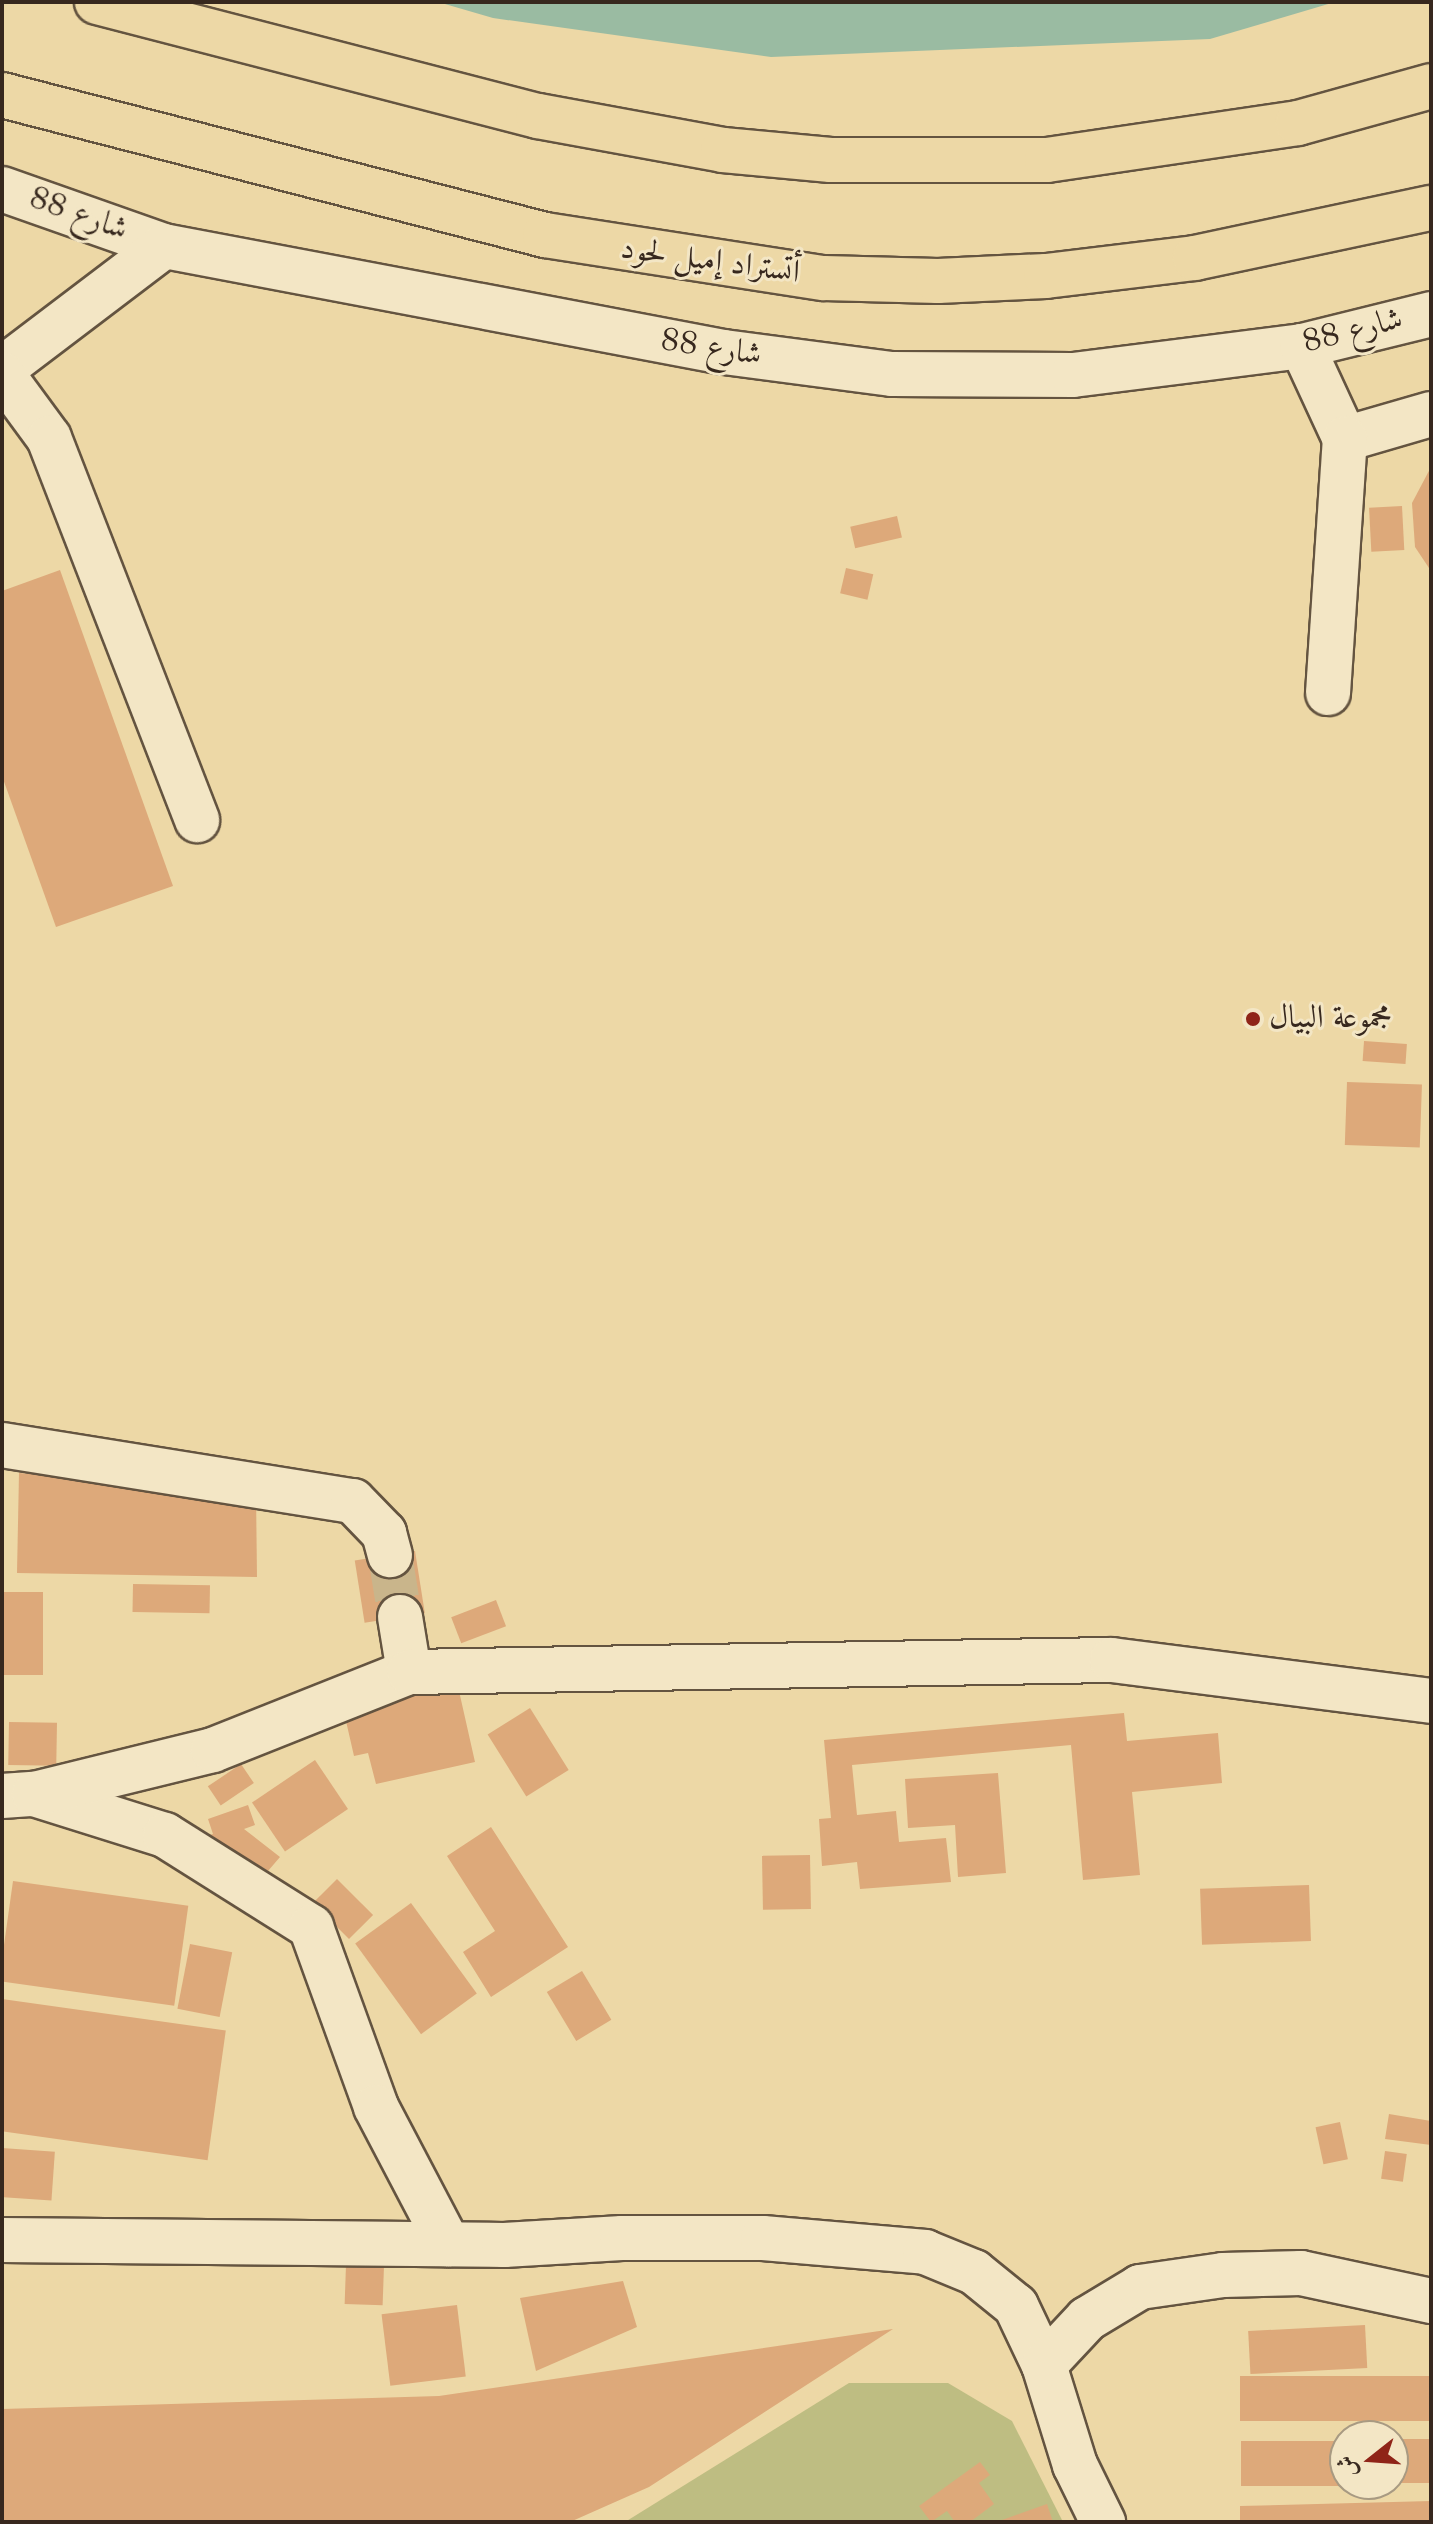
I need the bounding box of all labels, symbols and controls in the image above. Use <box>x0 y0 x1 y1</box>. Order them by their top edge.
street label: شارع 88 <box>24 180 132 250</box>
street label: أتستراد إميل لحود <box>618 230 802 294</box>
street label: شارع 88 <box>1299 301 1407 363</box>
street label: شارع 88 <box>658 322 764 376</box>
place label: مجموعة البيال <box>1269 1000 1392 1038</box>
marker: مجموعة البيال <box>1244 1010 1262 1028</box>
north arrow <box>1329 2420 1409 2500</box>
text: ش <box>1334 2453 1362 2480</box>

